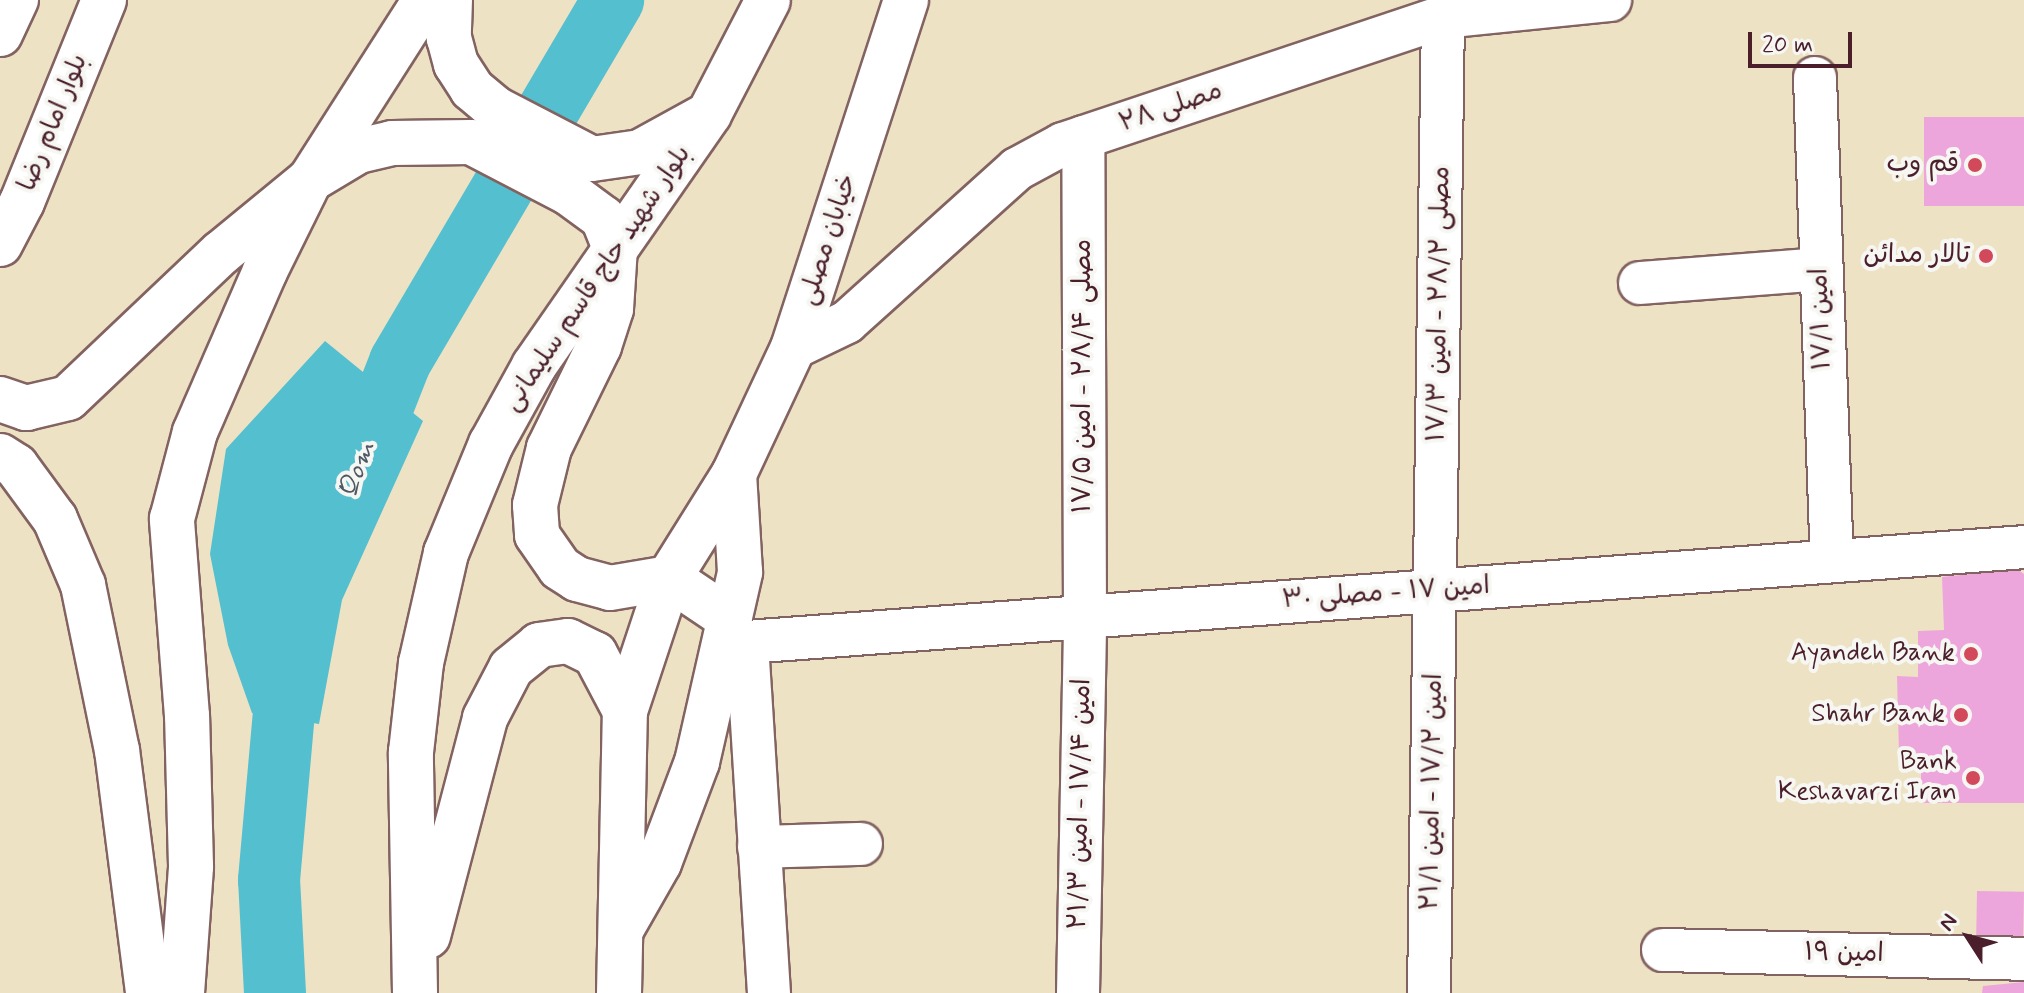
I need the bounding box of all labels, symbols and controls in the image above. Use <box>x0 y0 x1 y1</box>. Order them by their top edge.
scale bar <box>1752 16 1856 66</box>
text: 20 m <box>1762 30 1813 61</box>
street label: بلوار امام رضا <box>12 50 96 196</box>
street label: مصلی ۲۸ <box>1115 76 1227 140</box>
street label: بلوار شهید حاج قاسم سلیمانی <box>497 140 699 418</box>
place label: قم وب <box>1887 149 1959 181</box>
marker: قم وب <box>1966 156 1984 174</box>
street label: مصلی ۲۸/۲ - امین ۱۷/۳ <box>1422 166 1458 442</box>
street label: خیابان مصلی <box>793 171 865 309</box>
street label: مصلی ۲۸/۴ - امین ۱۷/۵ <box>1068 239 1100 513</box>
place label: تالار مدائن <box>1863 240 1970 272</box>
marker: تالار مدائن <box>1977 247 1995 265</box>
street label: امین ۱۷/۱ <box>1805 267 1839 371</box>
water label: Qom <box>332 436 384 504</box>
street label: امین ۱۷ - مصلی ۳۰ <box>1281 571 1491 617</box>
place label: Ayandeh Bank <box>1796 638 1955 670</box>
marker: Ayandeh Bank <box>1962 645 1980 663</box>
street label: امین ۱۷/۲ - امین ۲۱/۱ <box>1415 673 1451 911</box>
street label: امین ۱۷/۴ - امین ۲۱/۳ <box>1063 678 1099 930</box>
place label: Shahr Bank <box>1817 699 1945 731</box>
marker: Shahr Bank <box>1952 706 1970 724</box>
place label: Bank Keshavarzi Iran <box>1778 747 1957 808</box>
marker: Bank Keshavarzi Iran <box>1964 769 1982 787</box>
north arrow <box>1928 897 2008 977</box>
text: N <box>1933 909 1964 937</box>
street label: امین ۱۹ <box>1804 938 1884 970</box>

